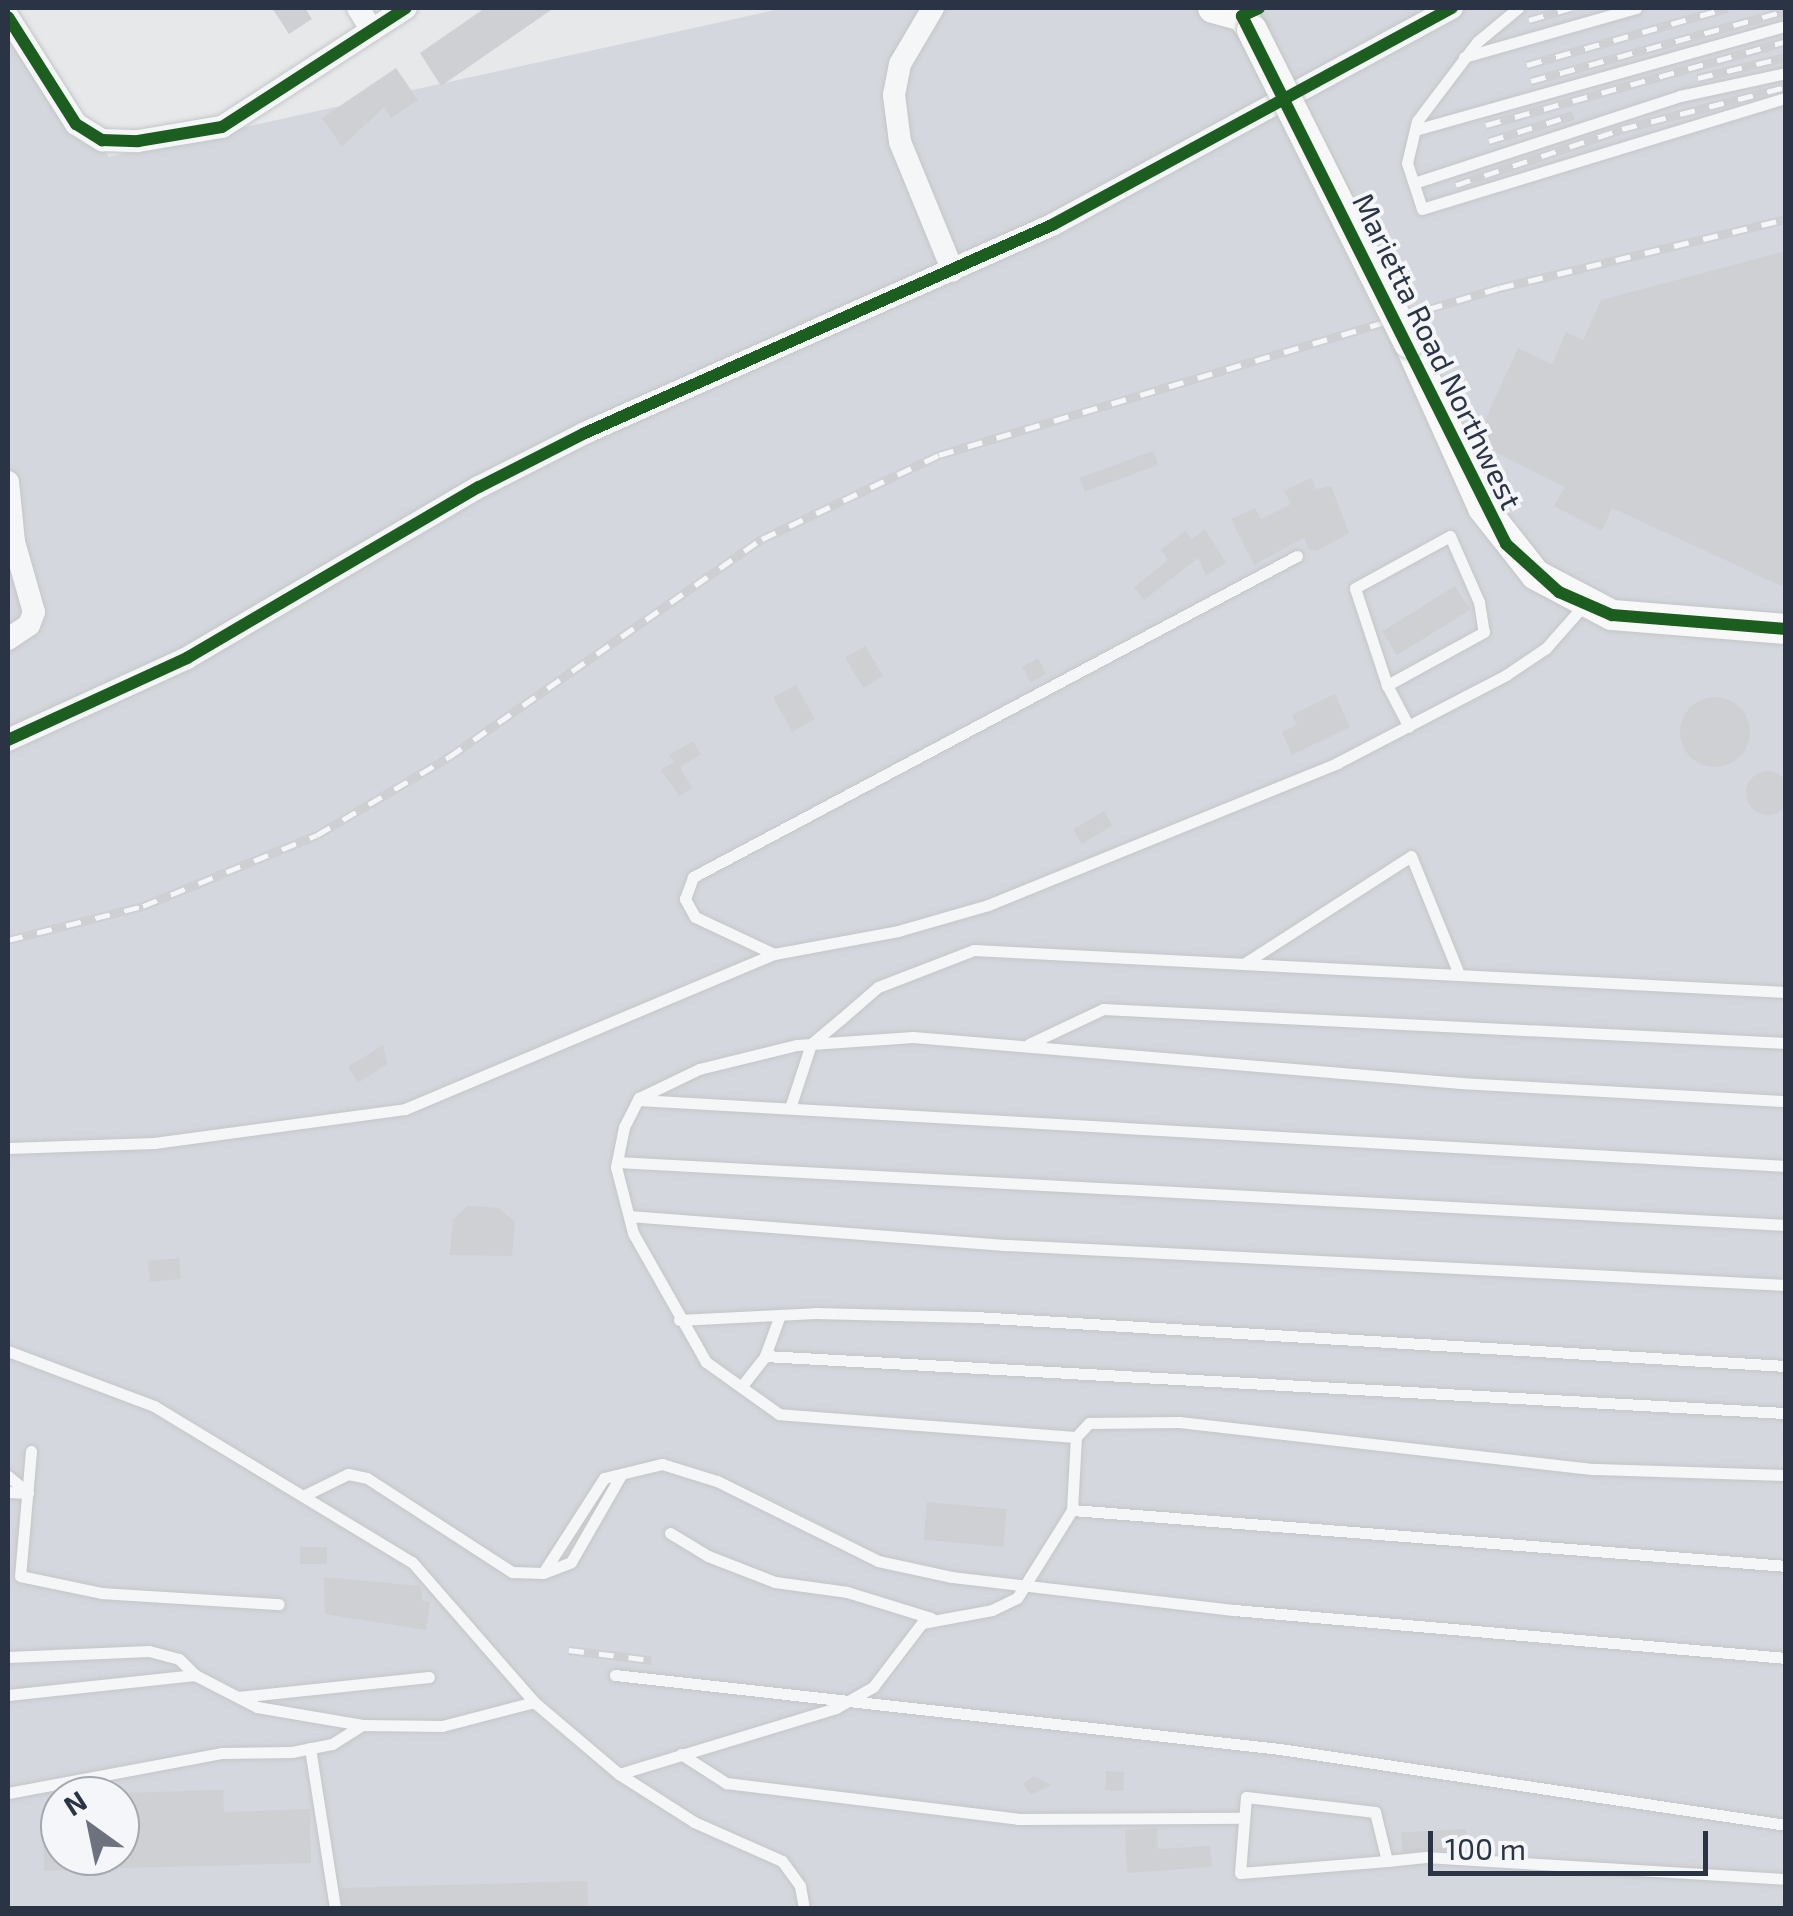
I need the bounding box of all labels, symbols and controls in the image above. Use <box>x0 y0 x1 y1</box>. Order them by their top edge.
street label: Marietta Road Northwest <box>1346 187 1530 515</box>
north arrow <box>40 1776 140 1876</box>
text: N <box>57 1783 92 1822</box>
scale bar <box>1433 1811 1713 1873</box>
text: 100 m <box>1445 1830 1526 1866</box>

